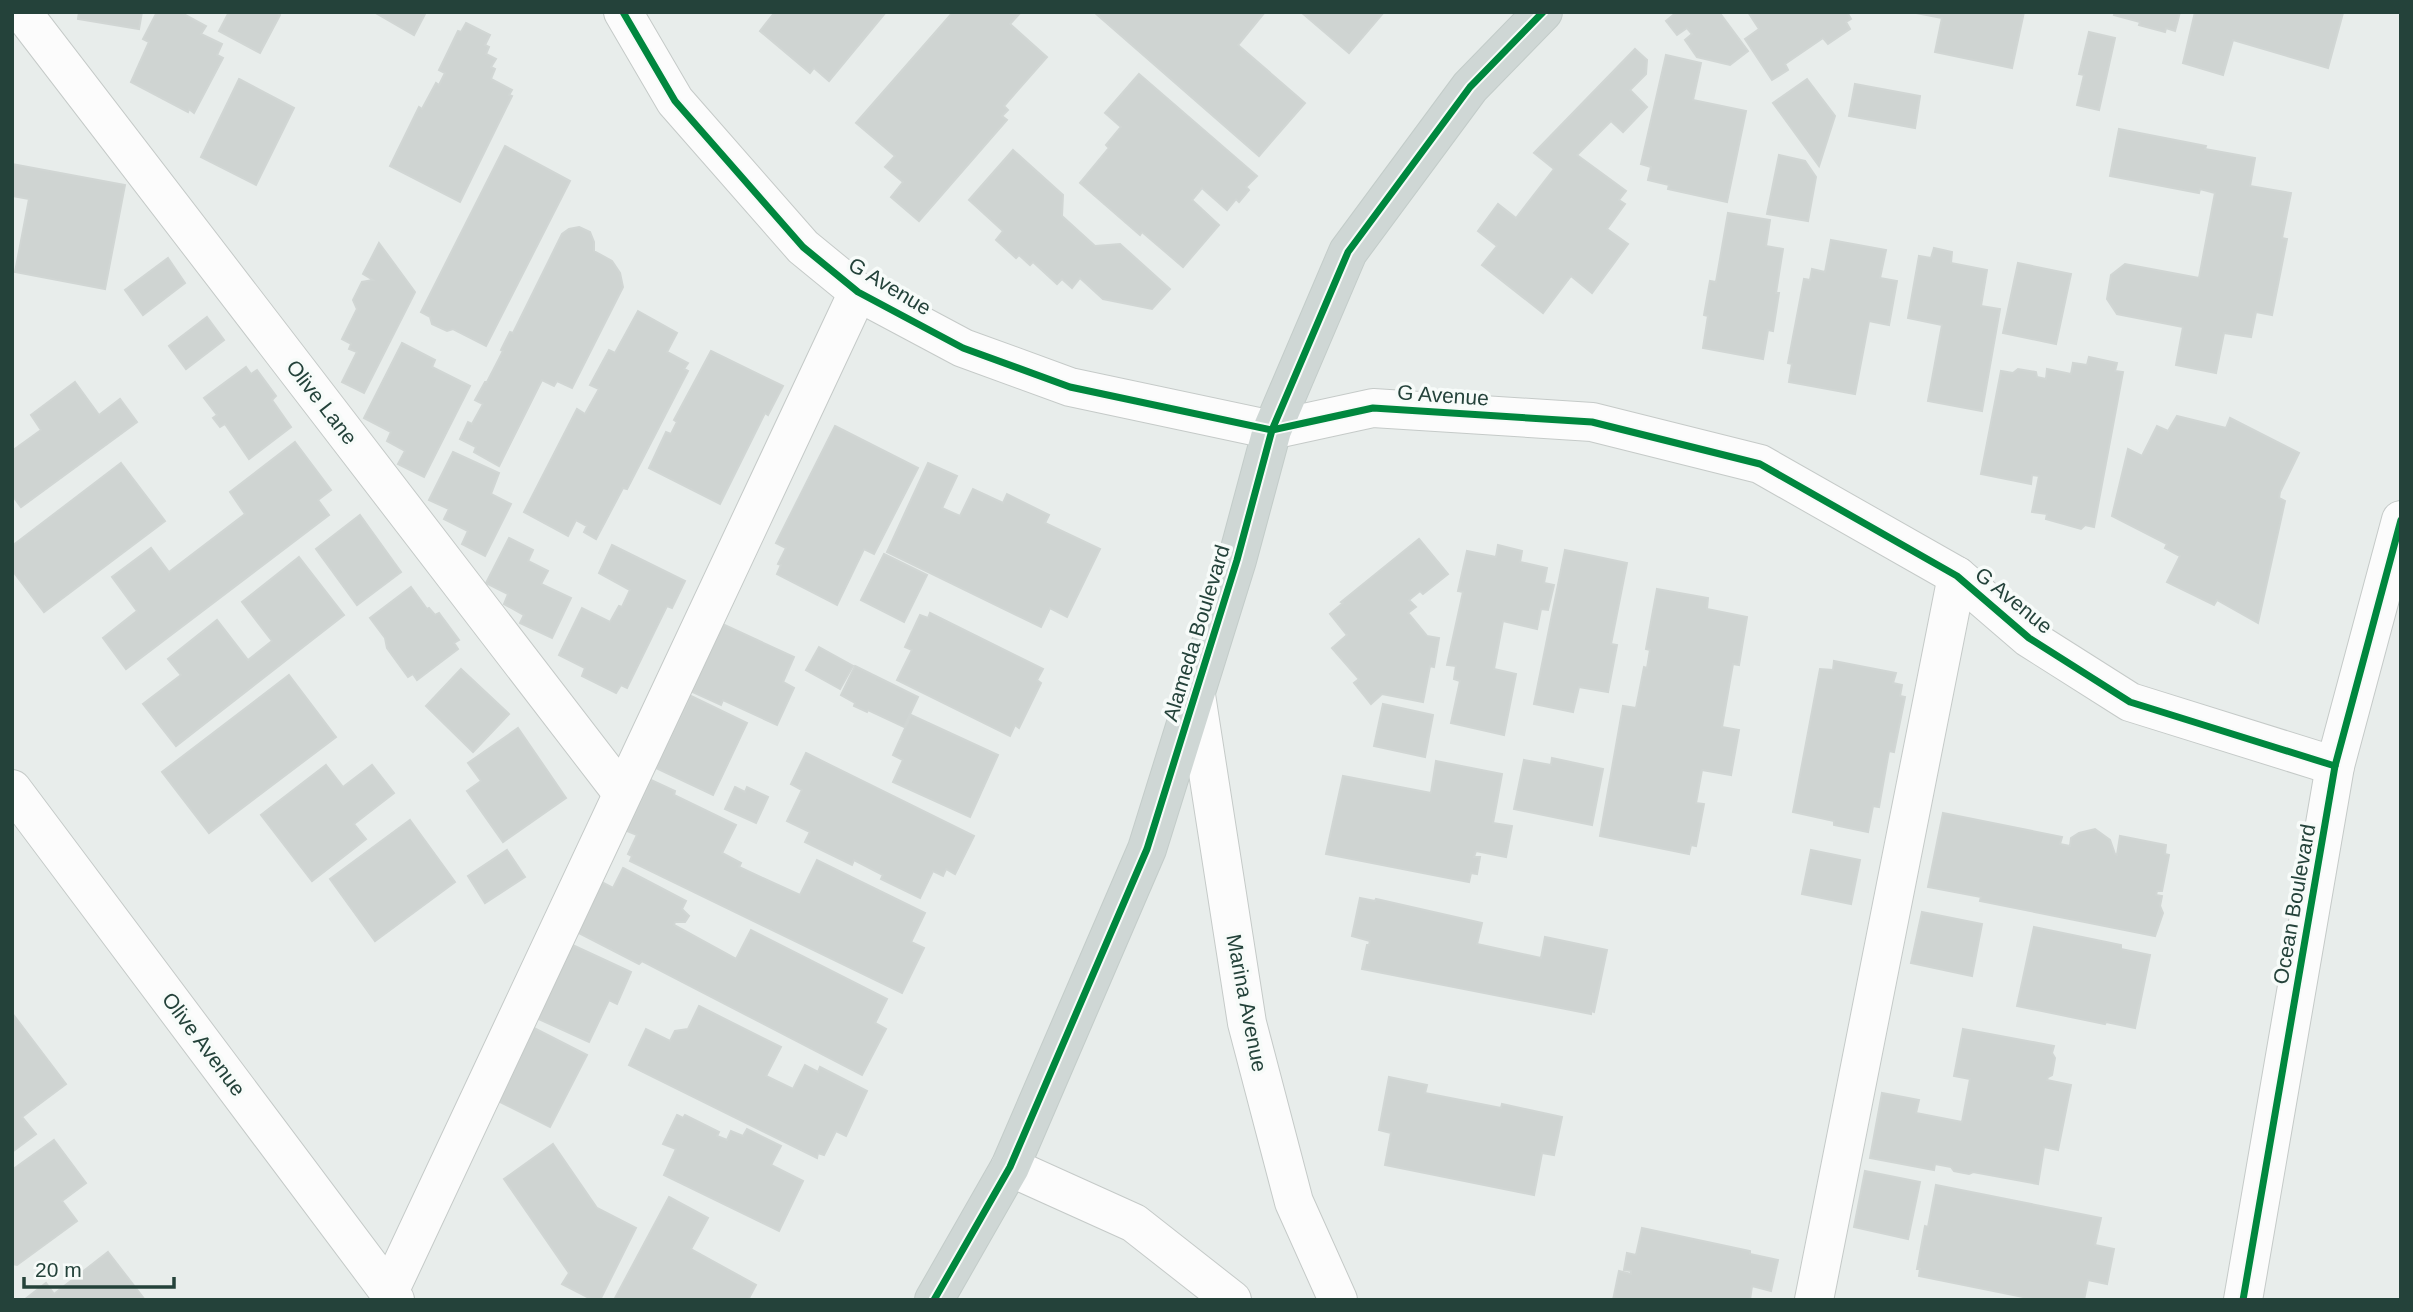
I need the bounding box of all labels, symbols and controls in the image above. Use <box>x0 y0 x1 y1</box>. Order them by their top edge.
street label: G Avenue <box>845 252 935 320</box>
street label: Olive Lane <box>282 355 362 449</box>
street label: G Avenue <box>1396 380 1490 410</box>
street label: Alameda Boulevard <box>1158 542 1234 724</box>
street label: G Avenue <box>1971 562 2057 638</box>
street label: Ocean Boulevard <box>2269 822 2319 986</box>
street label: Marina Avenue <box>1222 932 1272 1074</box>
street label: Olive Avenue <box>158 988 250 1100</box>
scale bar <box>24 1246 175 1290</box>
text: 20 m <box>35 1258 82 1281</box>

